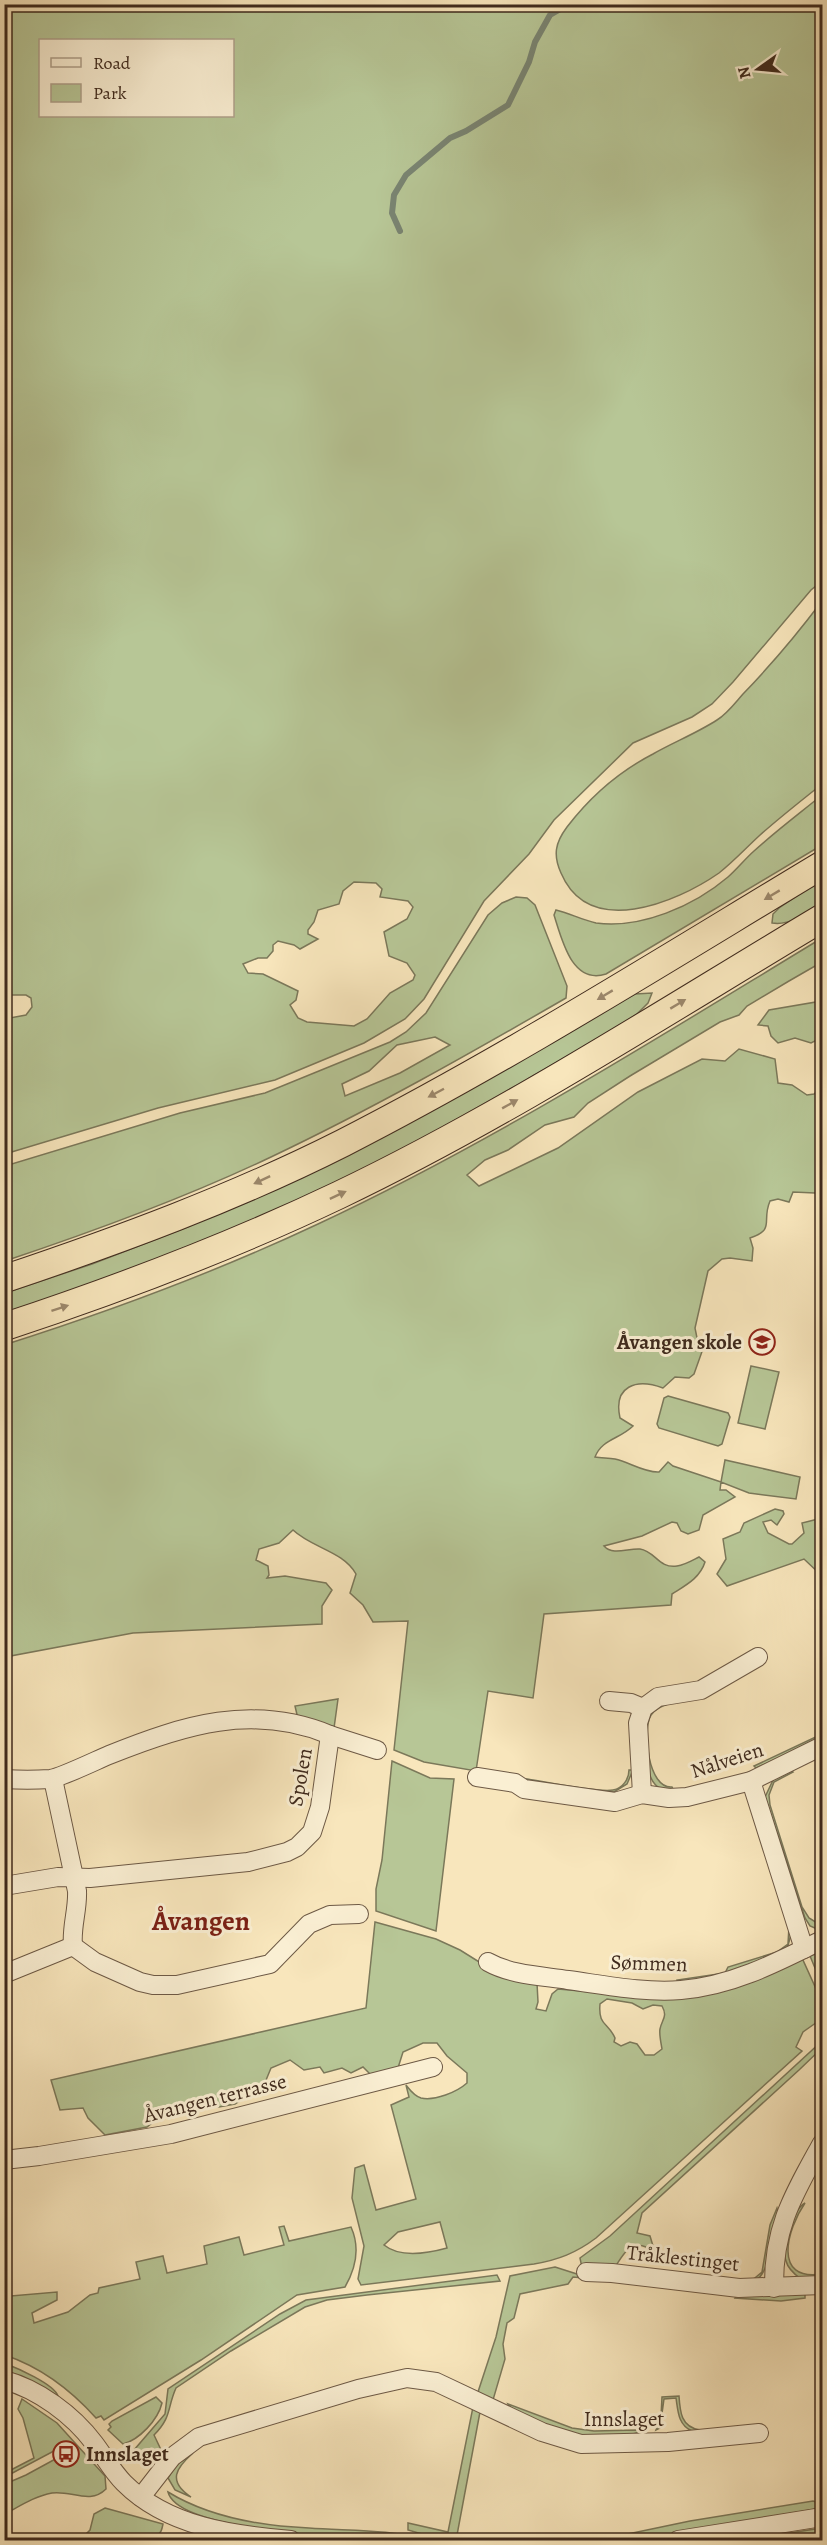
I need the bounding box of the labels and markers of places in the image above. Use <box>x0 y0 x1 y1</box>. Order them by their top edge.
school or university icon: Åvangen skole <box>747 1327 777 1357</box>
place label: Åvangen skole <box>616 1328 742 1356</box>
bus stop icon: Innslaget <box>51 2439 81 2469</box>
place label: Innslaget <box>86 2440 169 2468</box>

